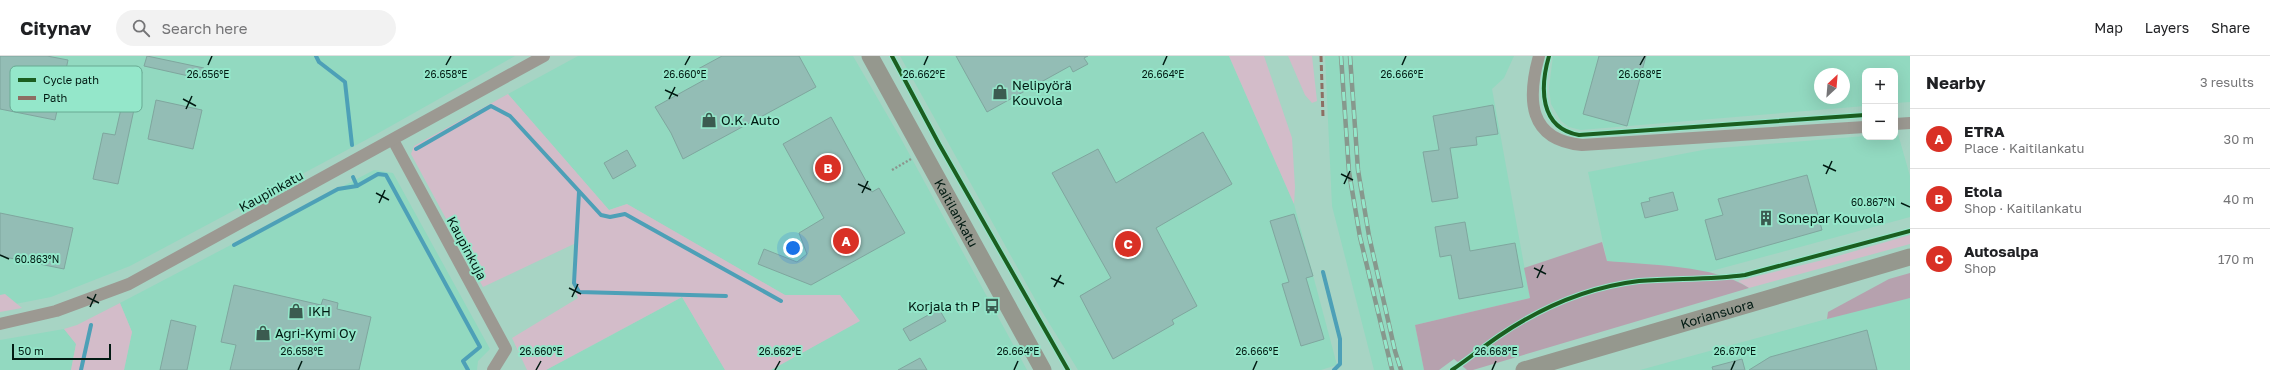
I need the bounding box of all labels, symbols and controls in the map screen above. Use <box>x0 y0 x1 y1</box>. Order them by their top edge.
search box <box>116 10 396 46</box>
text: Citynav <box>20 16 92 39</box>
icon: search <box>130 17 152 39</box>
text: Search here <box>162 19 247 37</box>
text: Map <box>2094 19 2123 36</box>
text: Layers <box>2145 19 2189 36</box>
text: Share <box>2211 19 2250 36</box>
legend <box>10 66 142 112</box>
text: 26.656°E <box>187 68 229 80</box>
text: 26.658°E <box>425 68 467 80</box>
text: 26.660°E <box>663 68 707 80</box>
text: 26.662°E <box>903 68 945 80</box>
text: 26.664°E <box>1142 68 1184 80</box>
text: 26.666°E <box>1381 68 1424 80</box>
text: 26.668°E <box>1618 68 1662 80</box>
north arrow <box>1814 68 1850 104</box>
map controls <box>1862 68 1898 140</box>
button: + <box>1862 68 1898 104</box>
text: Nearby <box>1926 72 1986 93</box>
text: Cycle path <box>43 73 99 86</box>
text: 3 results <box>2200 74 2254 90</box>
place label: Nelipyörä Kouvola <box>1012 77 1072 108</box>
shop icon: Nelipyörä Kouvola <box>991 83 1009 101</box>
text: Path <box>43 91 67 104</box>
button: − <box>1862 104 1898 140</box>
shop icon: O.K. Auto <box>700 111 718 129</box>
place label: O.K. Auto <box>721 112 780 128</box>
text: ETRA <box>1964 122 2005 140</box>
text: A <box>1934 131 1944 147</box>
text: 30 m <box>2224 131 2254 147</box>
text: Place · Kaitilankatu <box>1964 140 2084 156</box>
pin: B <box>815 153 841 183</box>
street label: Kaupinkatu <box>236 167 306 215</box>
street label: Kaitilankatu <box>931 176 982 250</box>
text: Etola <box>1964 182 2002 200</box>
text: B <box>1934 191 1944 207</box>
text: 40 m <box>2223 191 2254 207</box>
text: 60.867°N <box>1851 196 1895 208</box>
text: Shop · Kaitilankatu <box>1964 200 2082 216</box>
building icon: Sonepar Kouvola <box>1757 209 1775 227</box>
place label: Sonepar Kouvola <box>1778 210 1884 226</box>
street label: Kaupinkuja <box>444 214 490 282</box>
pin: A <box>833 226 859 256</box>
pin: C <box>1115 229 1141 259</box>
your location <box>783 238 803 258</box>
text: Autosalpa <box>1964 242 2038 260</box>
text: C <box>1934 251 1944 267</box>
text: 170 m <box>2218 251 2254 267</box>
text: 60.863°N <box>15 253 59 265</box>
text: Shop <box>1964 260 1996 276</box>
street label: Koriansuora <box>1679 295 1755 332</box>
bus stop icon: Korjala th P <box>983 297 1001 315</box>
place label: Korjala th P <box>908 298 980 314</box>
shop icon: IKH <box>287 302 305 320</box>
place label: IKH <box>308 303 331 319</box>
shop icon: Agri-Kymi Oy <box>254 324 272 342</box>
place label: Agri-Kymi Oy <box>275 325 357 341</box>
scale bar <box>12 342 111 361</box>
text: 50 m <box>18 344 44 357</box>
text: 26.658°E <box>281 345 323 357</box>
text: 26.660°E <box>519 345 563 357</box>
text: 26.662°E <box>759 345 801 357</box>
text: 26.664°E <box>997 345 1039 357</box>
text: 26.666°E <box>1236 345 1279 357</box>
text: 26.668°E <box>1474 345 1518 357</box>
text: 26.670°E <box>1714 345 1756 357</box>

